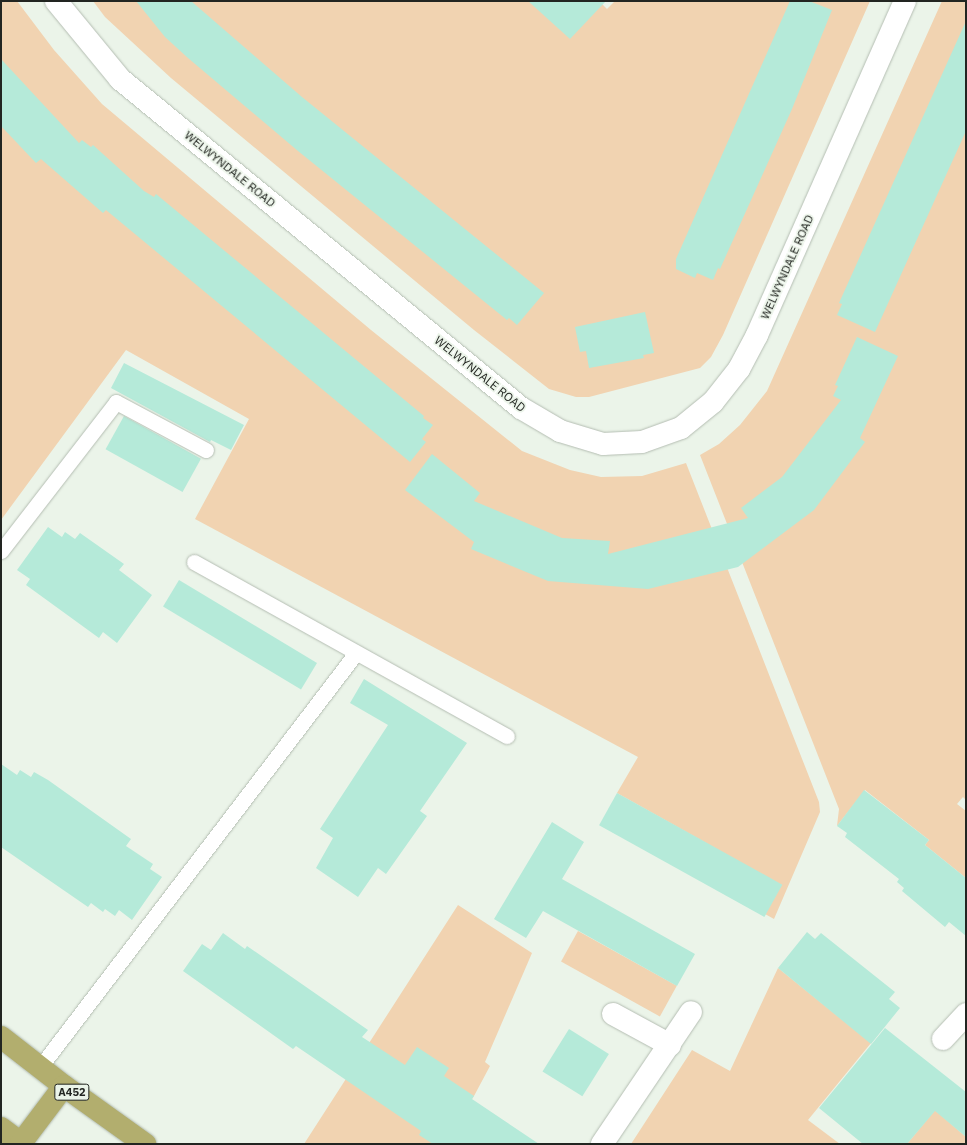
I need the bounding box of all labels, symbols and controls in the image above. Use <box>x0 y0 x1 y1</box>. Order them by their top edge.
street label: WELWYNDALE ROAD <box>182 128 278 210</box>
street label: WELWYNDALE ROAD <box>757 213 817 321</box>
street label: WELWYNDALE ROAD <box>432 333 528 415</box>
road number: A452 <box>54 1083 90 1101</box>

